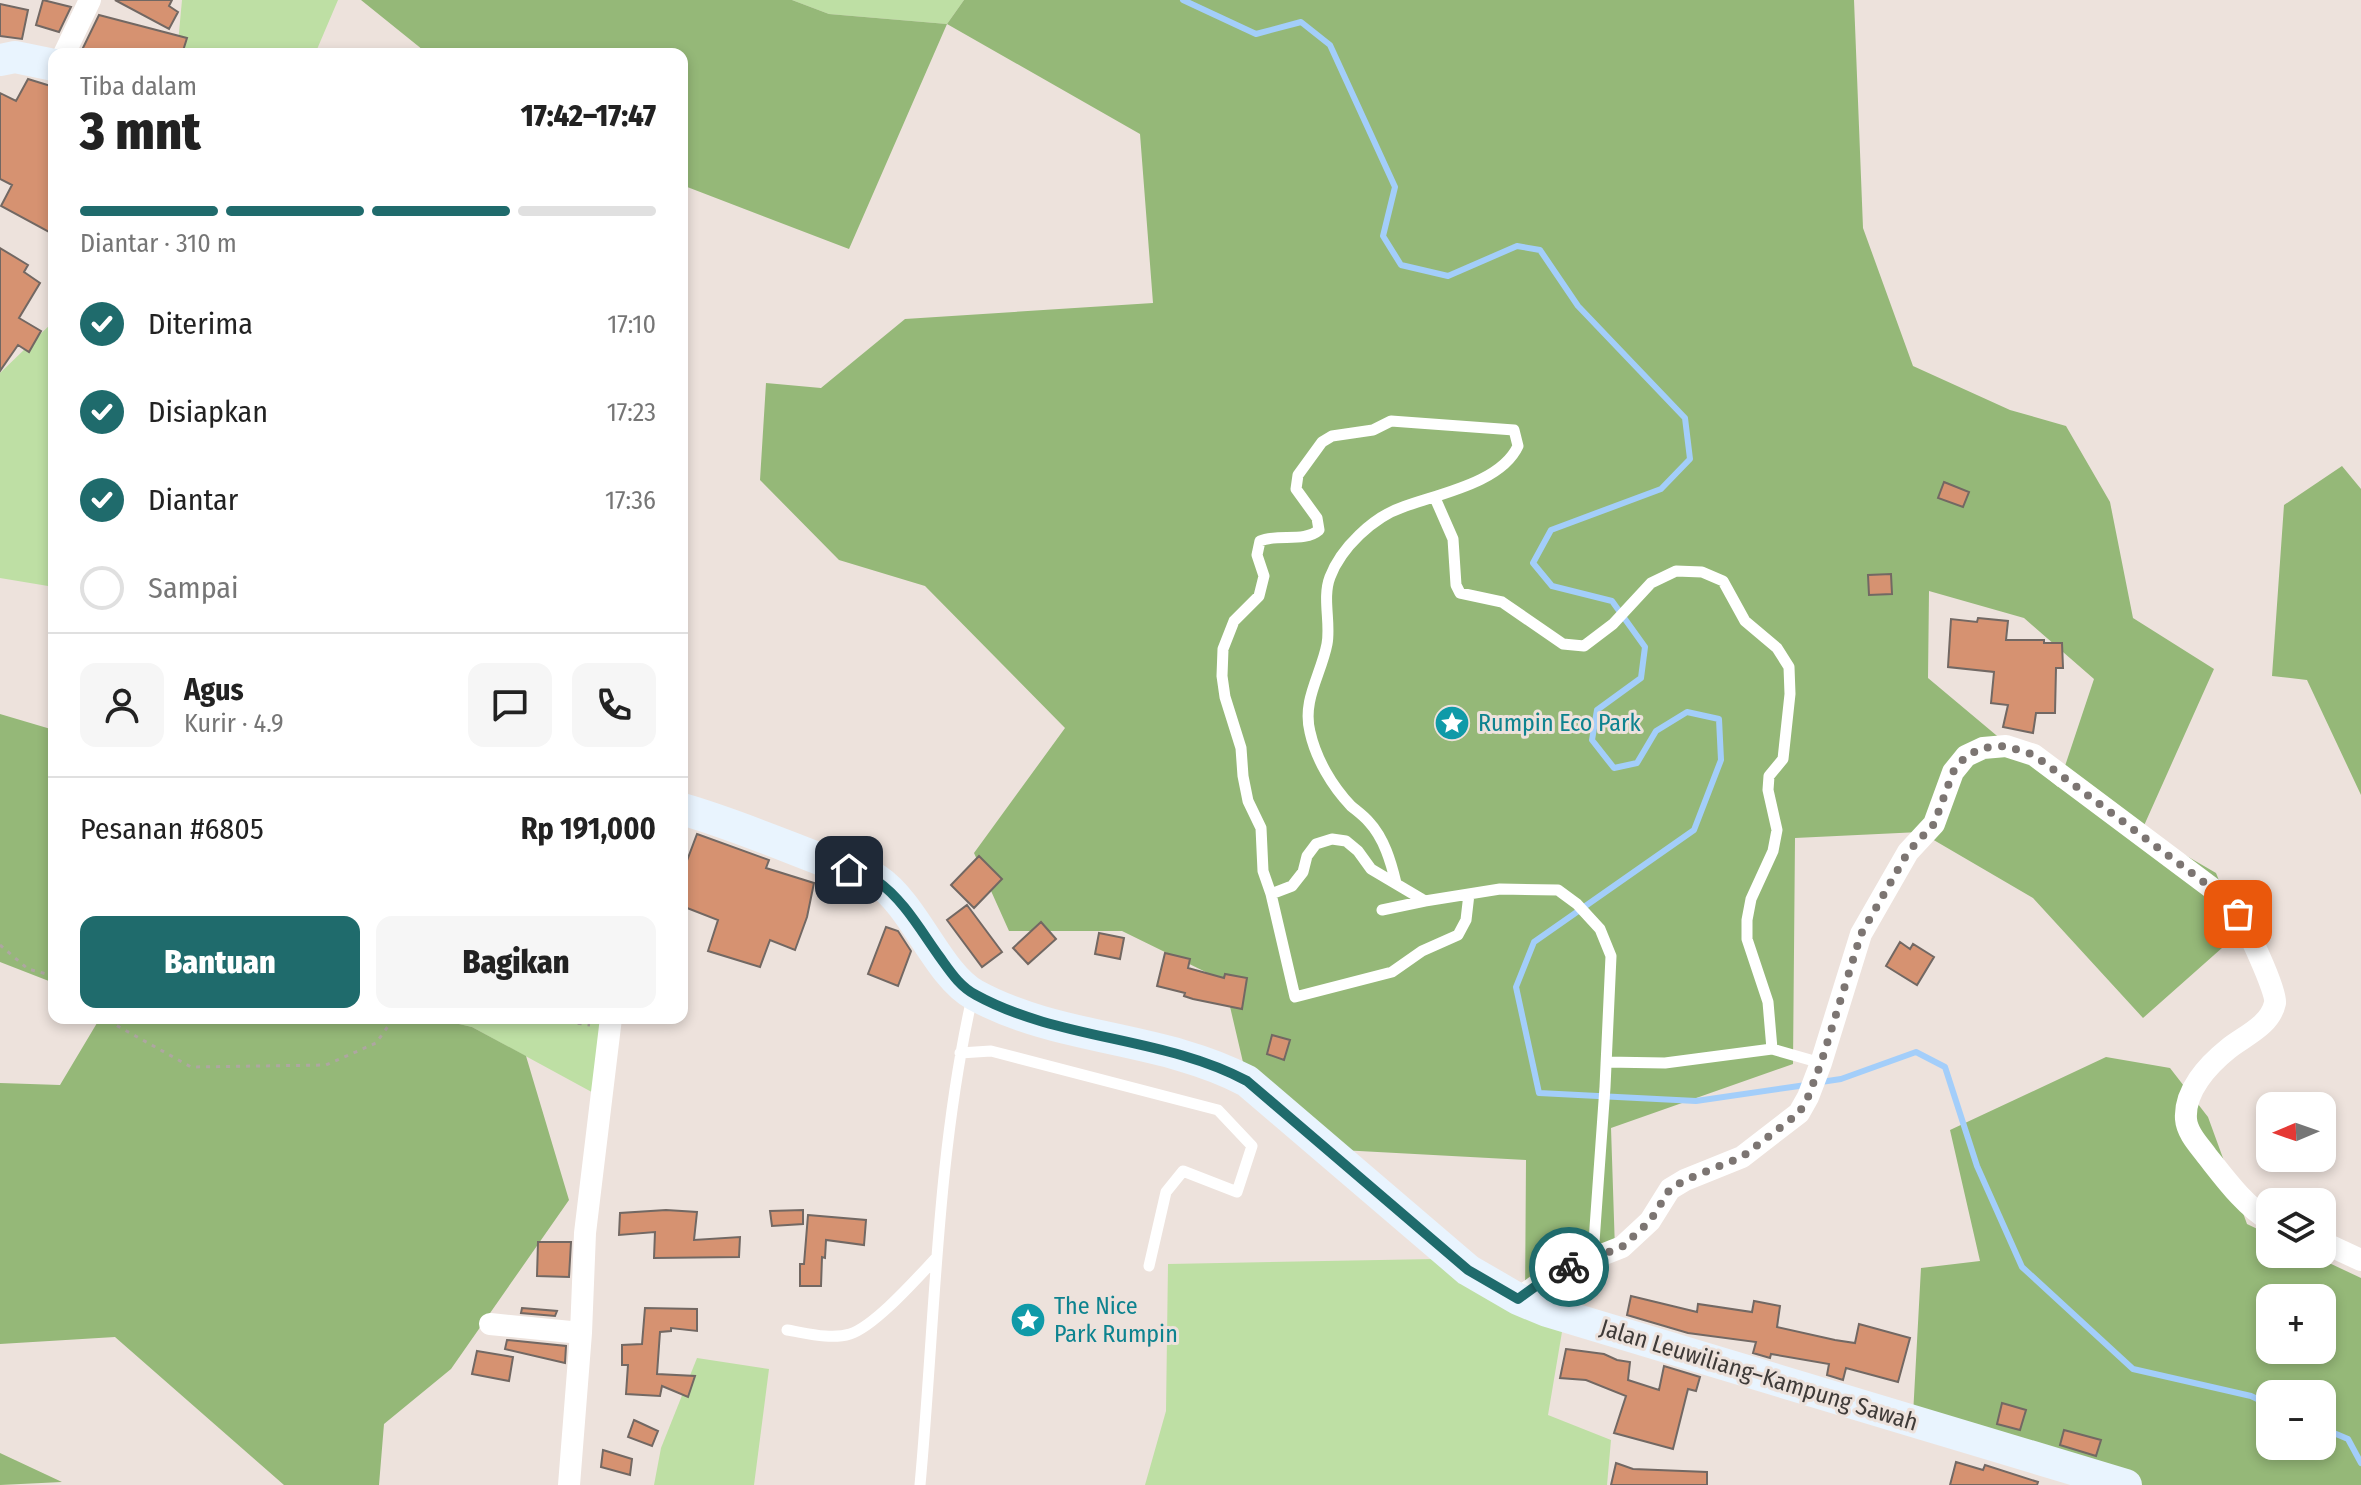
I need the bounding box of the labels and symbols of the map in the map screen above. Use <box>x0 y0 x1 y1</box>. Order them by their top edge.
place icon: Rumpin Eco Park <box>1433 704 1471 742</box>
place label: Rumpin Eco Park <box>1478 709 1641 737</box>
pin <box>815 836 883 904</box>
pin <box>2204 880 2272 948</box>
north arrow <box>2256 1092 2336 1172</box>
courier <box>1529 1227 1609 1307</box>
place label: The Nice Park Rumpin <box>1054 1292 1178 1348</box>
place icon: The Nice Park Rumpin <box>1009 1301 1047 1339</box>
street label: Jalan Leuwiliang–Kampung Sawah <box>1597 1313 1921 1437</box>

